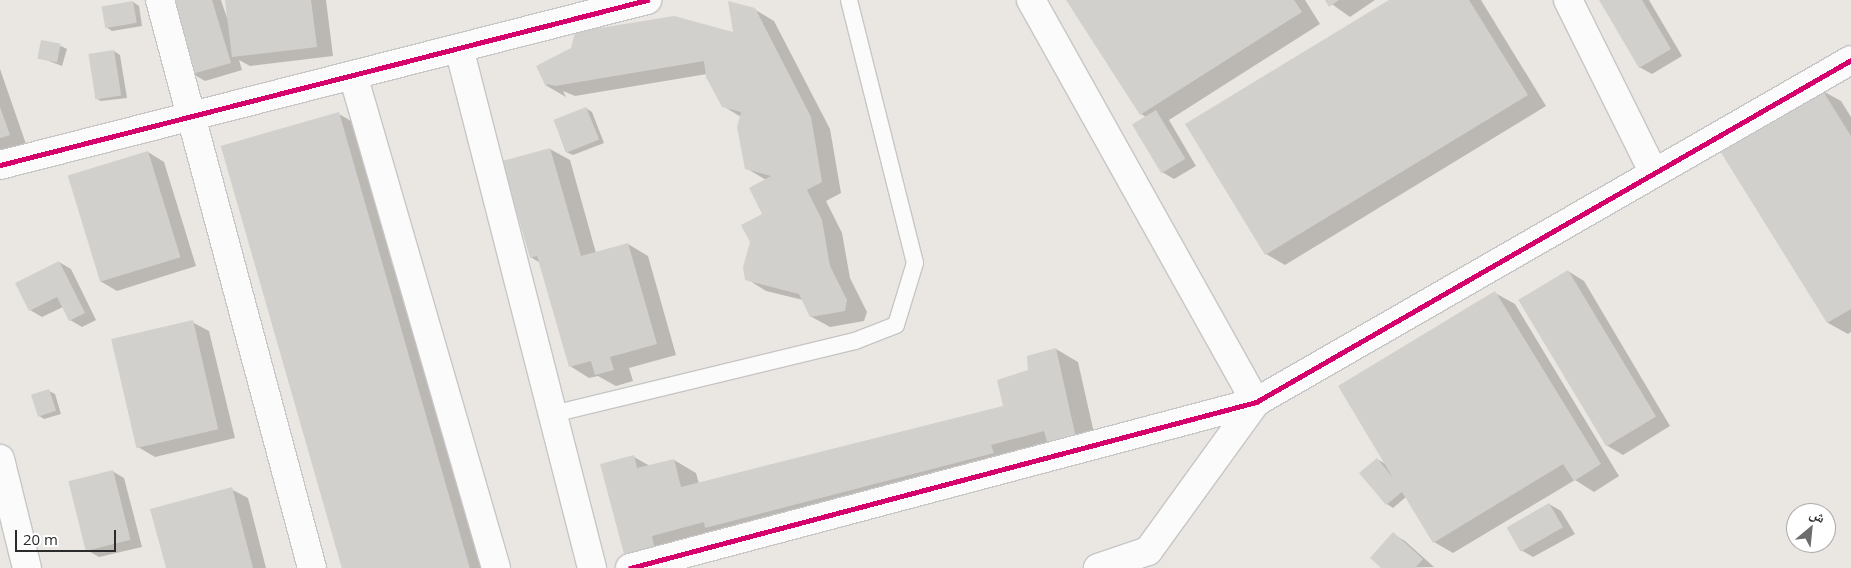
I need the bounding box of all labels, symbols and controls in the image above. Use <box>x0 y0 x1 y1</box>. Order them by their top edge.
north arrow <box>1786 503 1836 553</box>
text: ش <box>1807 503 1829 527</box>
scale bar <box>18 520 119 552</box>
text: 20 m <box>23 529 58 549</box>

